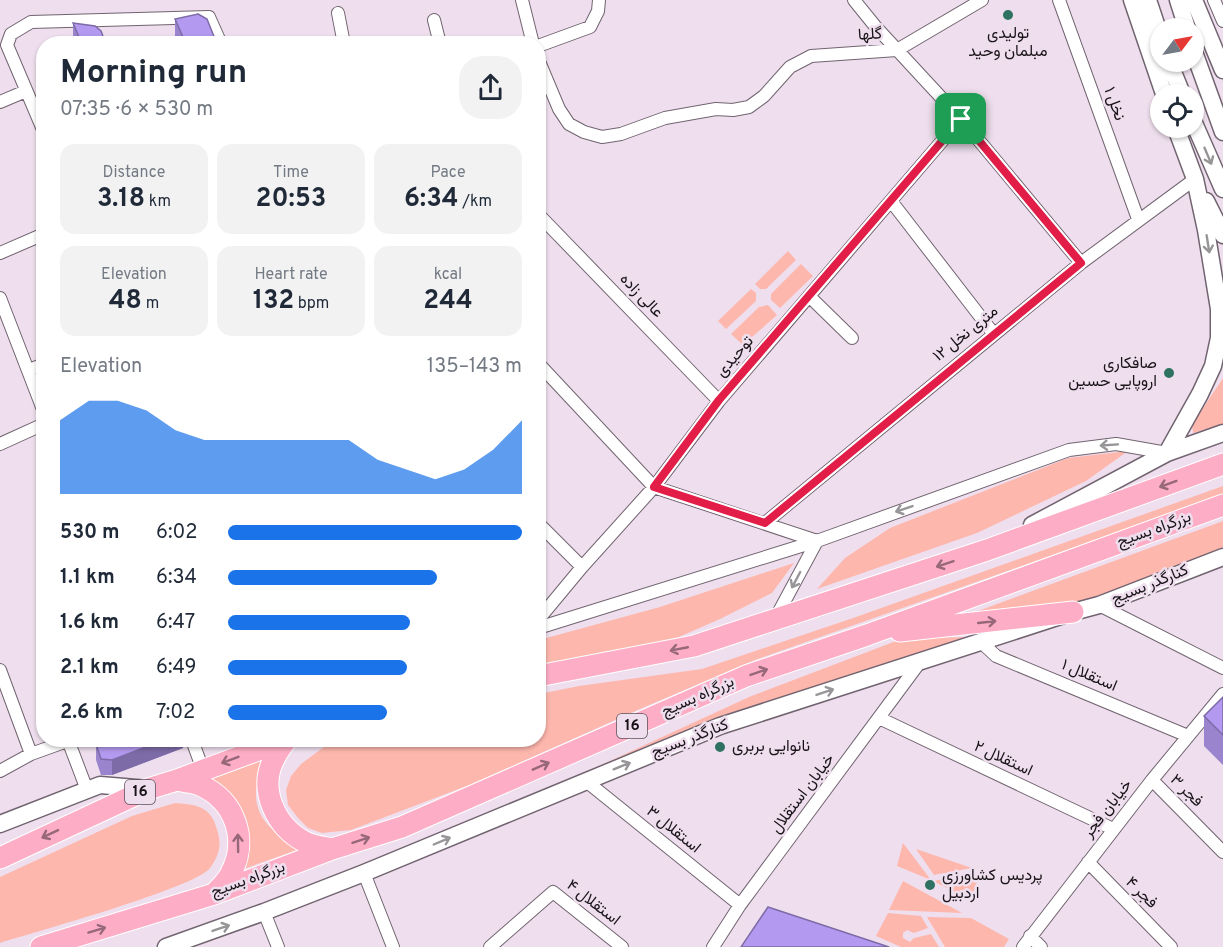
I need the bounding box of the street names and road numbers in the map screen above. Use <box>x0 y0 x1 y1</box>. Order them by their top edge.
street label: گلها <box>857 24 883 46</box>
street label: نخل ۱ <box>1099 84 1129 124</box>
street label: عالی زاده <box>615 269 667 323</box>
street label: ۱۲ متری نخل <box>929 302 1003 366</box>
street label: توحیدی <box>712 332 758 382</box>
street label: بزرگراه بسیج <box>1114 507 1194 553</box>
street label: کنارگذر بسیج <box>1109 560 1191 610</box>
street label: استقلال ۱ <box>1058 655 1120 697</box>
street label: بزرگراه بسیج <box>658 672 738 722</box>
road number: 16 <box>617 714 647 738</box>
street label: کنارگذر بسیج <box>648 715 732 763</box>
street label: استقلال ۲ <box>970 737 1036 781</box>
street label: خیابان استقلال <box>767 750 840 838</box>
street label: فجر ۳ <box>1165 770 1207 812</box>
street label: خیابان فجر <box>1078 776 1137 843</box>
road number: 16 <box>125 780 155 804</box>
street label: استقلال ۳ <box>642 802 704 858</box>
street label: بزرگراه بسیج <box>208 857 288 903</box>
street label: فجر ۴ <box>1121 873 1161 913</box>
street label: استقلال ۴ <box>562 876 624 930</box>

